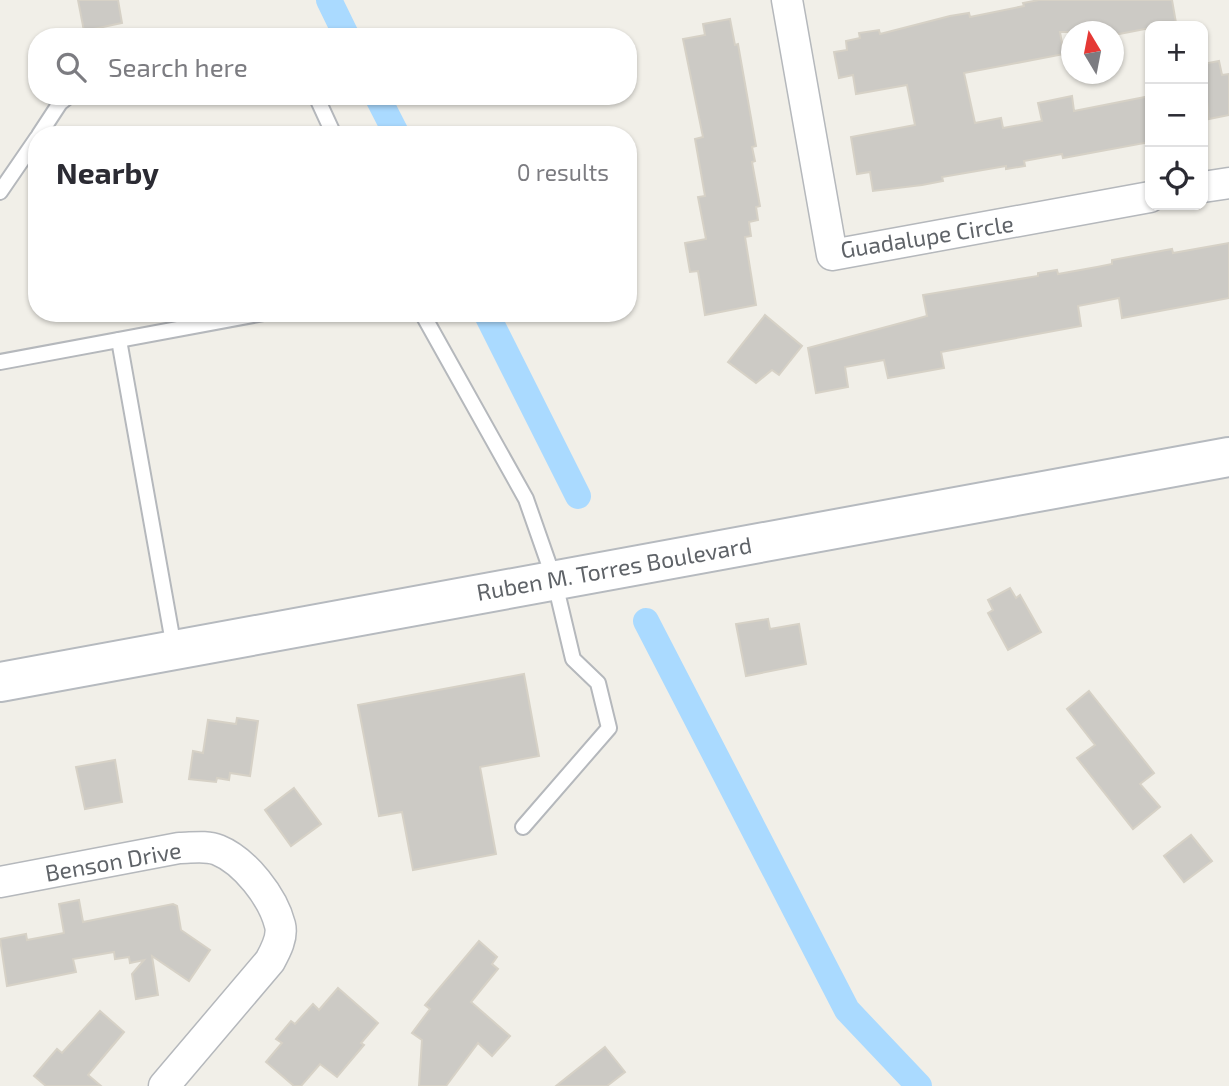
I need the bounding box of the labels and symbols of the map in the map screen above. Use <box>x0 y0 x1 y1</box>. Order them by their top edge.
north arrow <box>1061 21 1124 84</box>
street label: Guadalupe Circle <box>838 208 1016 264</box>
street label: Ruben M. Torres Boulevard <box>474 530 754 606</box>
street label: Benson Drive <box>43 835 183 887</box>

